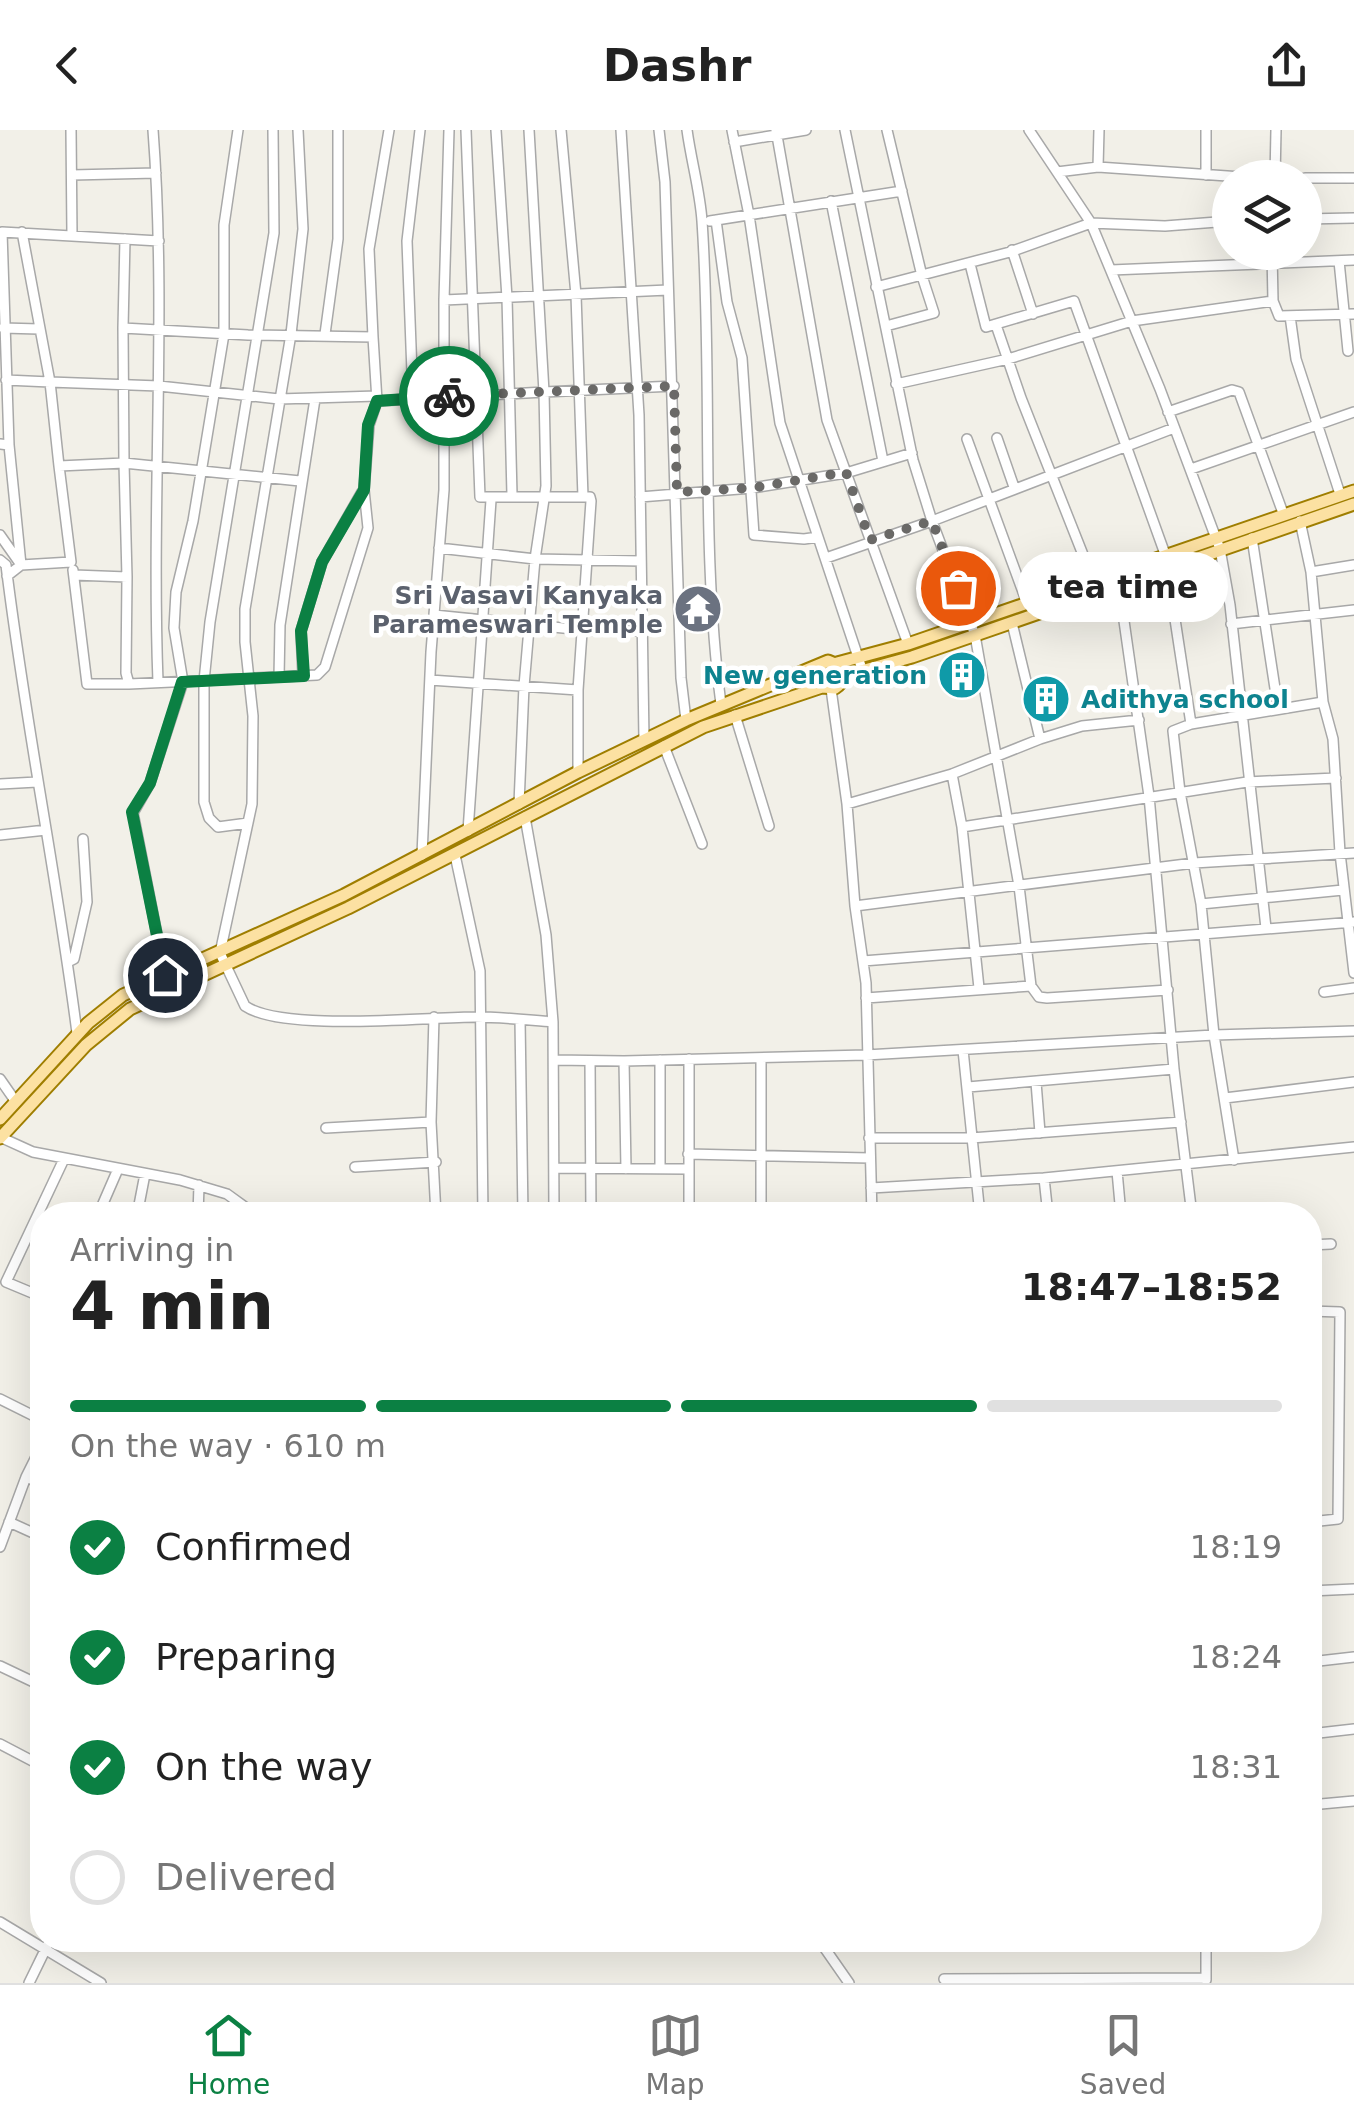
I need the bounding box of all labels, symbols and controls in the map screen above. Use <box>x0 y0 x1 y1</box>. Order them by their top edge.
icon: back <box>40 38 95 93</box>
icon: share <box>1259 38 1314 93</box>
text: Dashr <box>603 39 751 92</box>
map controls <box>1212 160 1322 270</box>
button: layers <box>1212 160 1322 270</box>
courier <box>399 346 499 446</box>
icon: bike <box>422 369 477 424</box>
pin <box>916 546 1001 631</box>
callout: tea time <box>1018 553 1228 623</box>
icon: bag <box>931 561 986 616</box>
text: tea time <box>1047 568 1199 606</box>
place label: Sri Vasavi Kanyaka Parameswari Temple <box>372 581 663 639</box>
temple icon: Sri Vasavi Kanyaka Parameswari Temple <box>672 583 724 635</box>
building icon: New generation <box>936 649 988 701</box>
place label: New generation <box>703 661 927 690</box>
building icon: Adithya school <box>1020 673 1072 725</box>
place label: Adithya school <box>1081 685 1289 714</box>
pin <box>123 933 208 1018</box>
icon: home <box>138 948 193 1003</box>
text: Arriving in <box>70 1231 234 1269</box>
text: 18:47–18:52 <box>1021 1265 1282 1309</box>
text: 4 min <box>70 1269 274 1344</box>
text: On the way · 610 m <box>70 1427 386 1465</box>
icon: check <box>70 1520 125 1575</box>
text: Confirmed <box>155 1525 352 1569</box>
text: 18:19 <box>1190 1528 1282 1566</box>
icon: check <box>70 1630 125 1685</box>
text: Preparing <box>155 1635 337 1679</box>
text: 18:24 <box>1190 1638 1282 1676</box>
icon: check <box>70 1740 125 1795</box>
text: On the way <box>155 1745 372 1789</box>
text: 18:31 <box>1190 1748 1282 1786</box>
text: Delivered <box>155 1855 337 1899</box>
tab: Home <box>188 2008 270 2101</box>
tab: Map <box>646 2008 705 2101</box>
tab: Saved <box>1080 2008 1166 2101</box>

